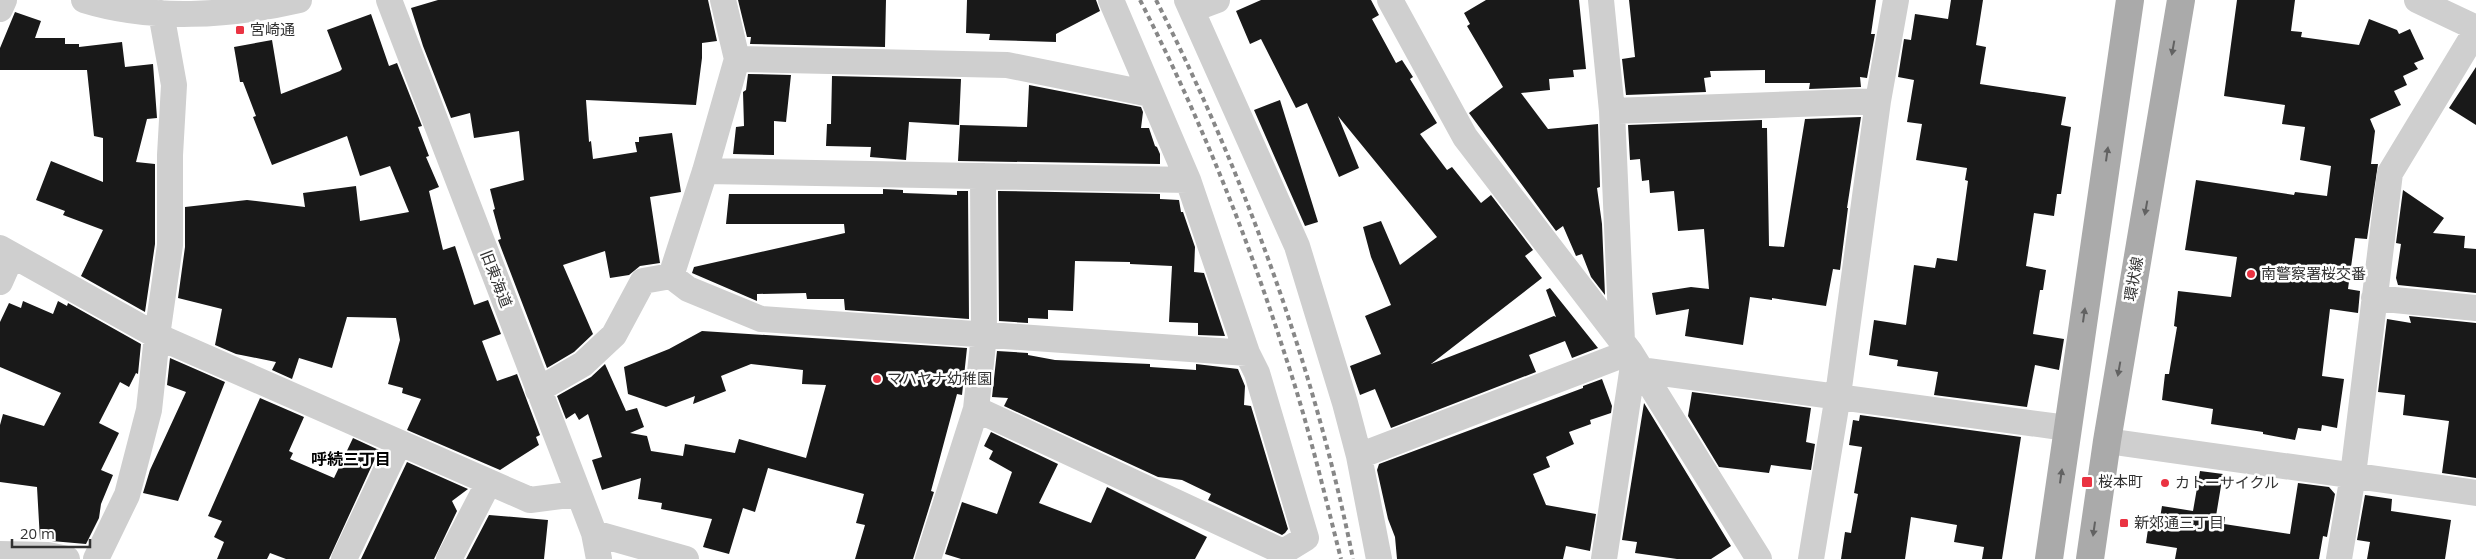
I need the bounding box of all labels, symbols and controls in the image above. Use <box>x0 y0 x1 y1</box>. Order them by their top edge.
place label: 宮崎通 <box>250 19 295 39</box>
marker: 宮崎通 <box>234 24 246 36</box>
one-way arrow <box>2168 40 2176 56</box>
one-way arrow <box>2104 146 2112 162</box>
one-way arrow <box>2141 201 2149 217</box>
street label: 旧東海道 <box>477 247 517 310</box>
street label: 環状線 <box>2119 255 2147 303</box>
place label: 南警察署桜交番 <box>2261 263 2366 283</box>
marker: 南警察署桜交番 <box>2245 268 2257 280</box>
one-way arrow <box>2080 307 2088 323</box>
one-way arrow <box>2114 361 2122 377</box>
place label: マハヤナ幼稚園 <box>887 368 992 388</box>
marker: マハヤナ幼稚園 <box>871 373 883 385</box>
district label: 呼続三丁目 <box>311 448 391 470</box>
one-way arrow <box>2057 468 2065 484</box>
place label: 桜本町 <box>2098 471 2143 491</box>
place label: カトーサイクル <box>2175 472 2279 492</box>
marker: 桜本町 <box>2080 475 2094 489</box>
marker: カトーサイクル <box>2159 477 2171 489</box>
place label: 新郊通三丁目 <box>2134 512 2224 532</box>
scale bar <box>12 516 90 548</box>
marker: 新郊通三丁目 <box>2118 517 2130 529</box>
one-way arrow <box>2090 522 2098 538</box>
text: 20 m <box>20 523 55 543</box>

